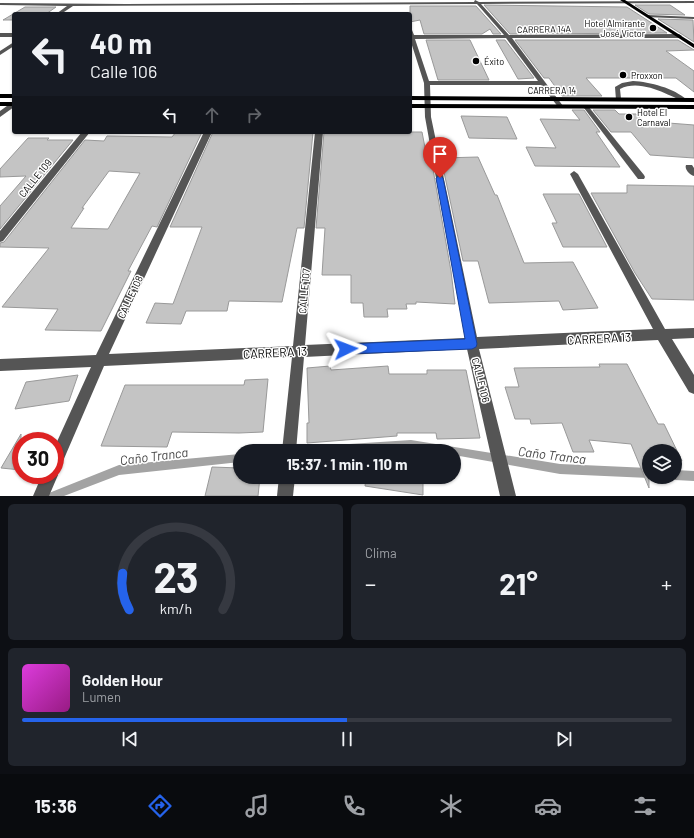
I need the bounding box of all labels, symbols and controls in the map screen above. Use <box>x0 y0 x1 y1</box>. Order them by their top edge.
place label: Hotel Almirante José Victor <box>585 18 646 39</box>
street label: CARRERA 14A <box>517 23 572 35</box>
marker: Hotel Almirante José Victor <box>648 23 658 33</box>
text: 40 m <box>90 26 152 60</box>
icon: left <box>24 28 76 80</box>
marker: Éxito <box>471 56 481 66</box>
place label: Éxito <box>484 56 504 67</box>
text: Calle 106 <box>90 60 157 82</box>
marker: Proxxon <box>618 70 628 80</box>
place label: Proxxon <box>631 70 663 81</box>
street label: CARRERA 14 <box>528 85 576 96</box>
icon: left <box>159 104 181 126</box>
icon: ahead <box>201 104 223 126</box>
icon: right <box>243 104 265 126</box>
place label: Hotel El Carnaval <box>637 107 671 128</box>
marker: Hotel El Carnaval <box>624 112 634 122</box>
pin <box>423 137 457 178</box>
icon: arrive <box>429 143 451 165</box>
street label: CALLE 109 <box>16 156 54 200</box>
street label: CALLE 107 <box>296 268 312 314</box>
street label: CALLE 108 <box>115 274 145 320</box>
position arrow <box>325 328 367 370</box>
street label: CARRERA 13 <box>566 329 632 347</box>
street label: CARRERA 13 <box>242 343 308 361</box>
street label: CALLE 106 <box>470 356 492 404</box>
speed limit sign: 30 <box>12 432 64 484</box>
water label: Caño Tranca <box>517 443 587 467</box>
water label: Caño Tranca <box>119 444 189 468</box>
map controls <box>642 444 682 484</box>
button: layers <box>642 444 682 484</box>
text: 15:37 · 1 min · 110 m <box>286 455 408 473</box>
text: Clima <box>365 545 397 561</box>
text: 23 <box>153 551 198 601</box>
text: 21° <box>499 565 538 601</box>
text: − <box>365 570 376 596</box>
text: + <box>661 570 672 596</box>
text: km/h <box>159 600 192 617</box>
text: Golden Hour <box>82 671 163 689</box>
text: Lumen <box>82 689 121 705</box>
icon: previous <box>119 728 141 750</box>
icon: pause <box>336 728 358 750</box>
icon: next <box>553 728 575 750</box>
icon: directions <box>146 792 174 820</box>
icon: music <box>243 792 271 820</box>
icon: phone <box>340 792 368 820</box>
icon: climate <box>437 792 465 820</box>
icon: car <box>534 792 562 820</box>
icon: filters <box>631 792 659 820</box>
text: 15:36 <box>35 795 77 817</box>

